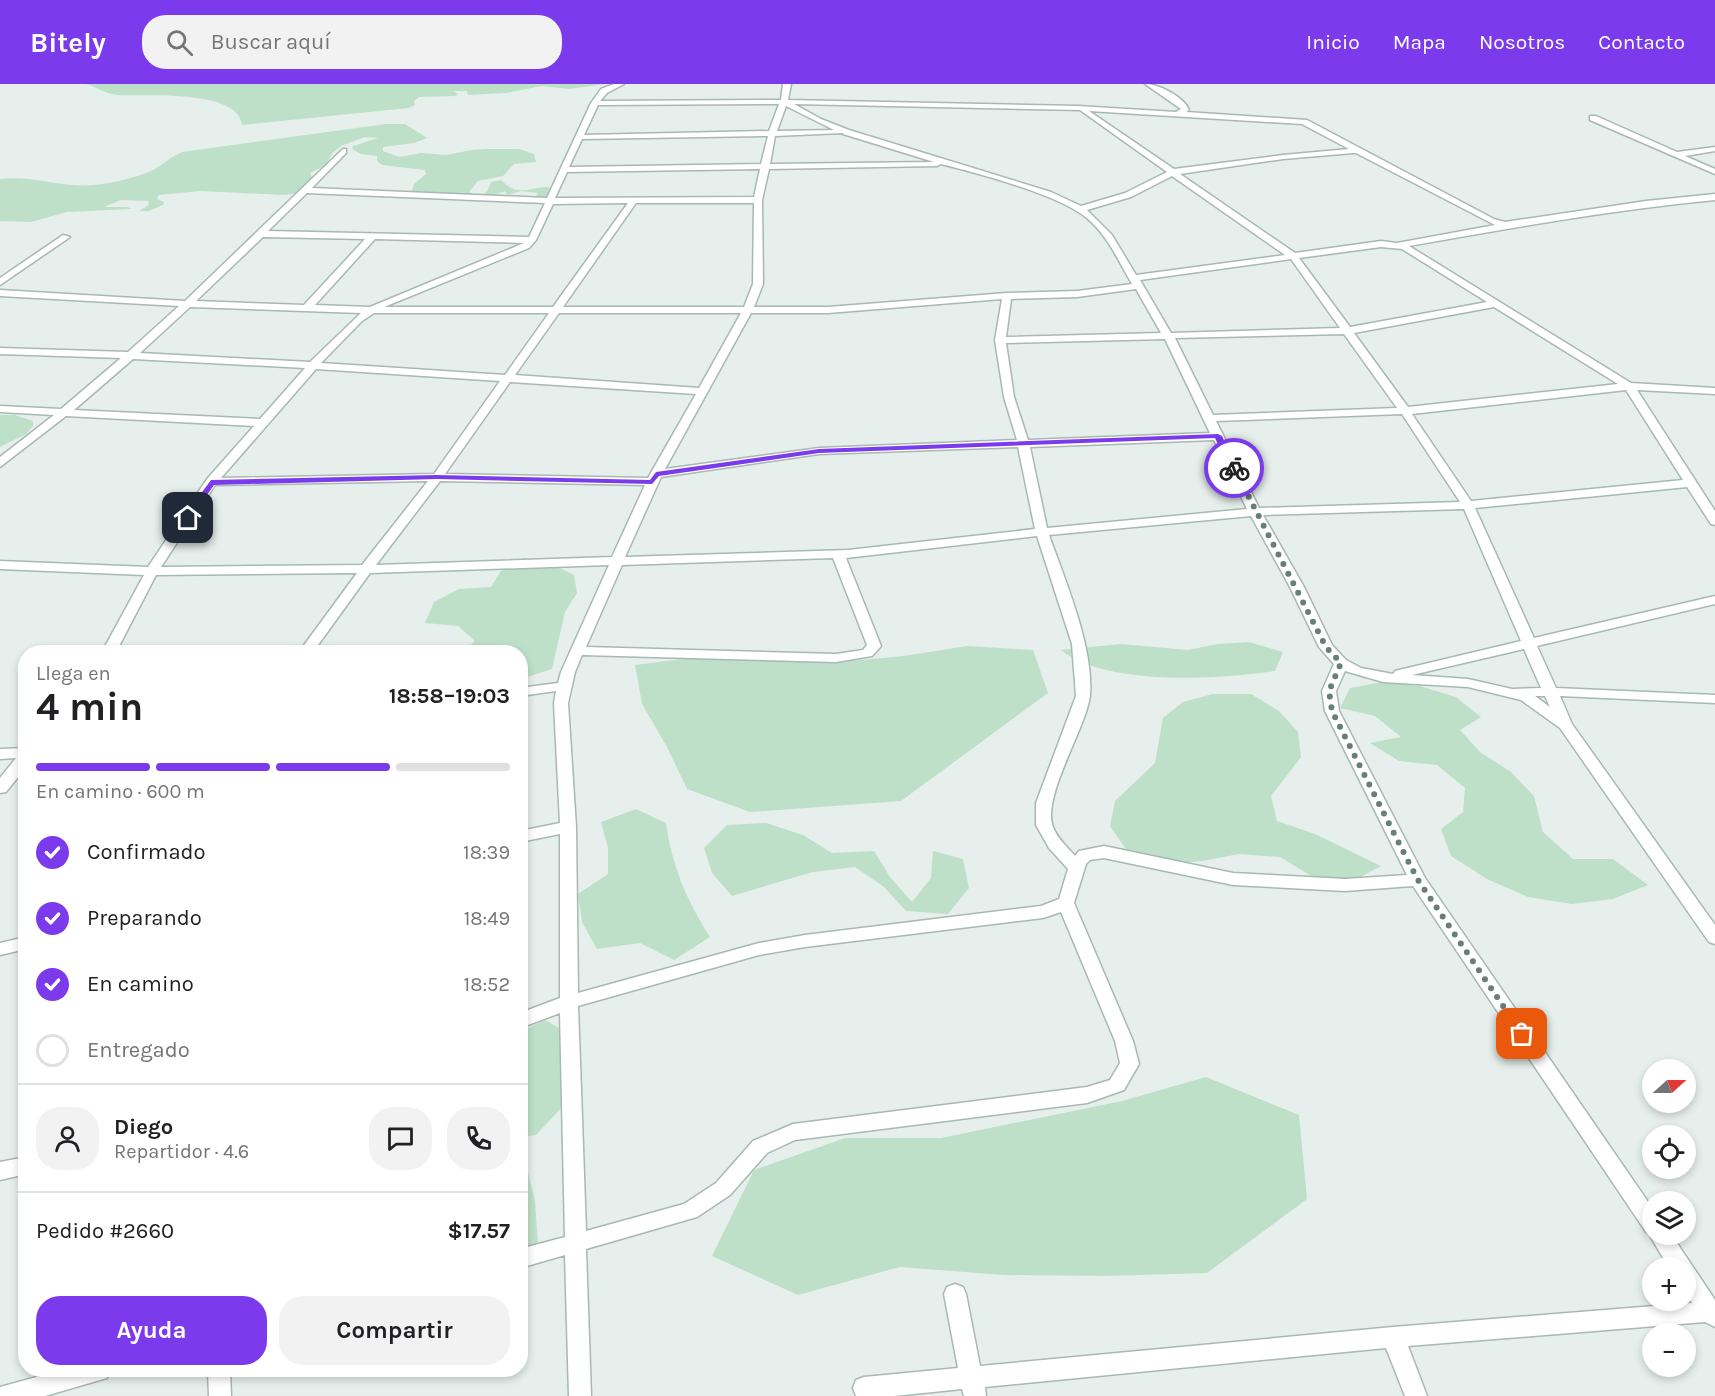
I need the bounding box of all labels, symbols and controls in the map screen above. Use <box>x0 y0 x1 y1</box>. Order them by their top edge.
search box <box>142 15 562 69</box>
text: Bitely <box>30 26 106 59</box>
icon: search <box>163 26 196 59</box>
text: Buscar aquí <box>211 29 331 55</box>
text: Inicio <box>1306 30 1360 54</box>
text: Mapa <box>1393 30 1446 54</box>
text: Nosotros <box>1479 30 1565 54</box>
text: Contacto <box>1598 30 1685 54</box>
courier <box>1204 438 1264 498</box>
icon: bike <box>1218 452 1251 485</box>
pin <box>162 492 213 543</box>
icon: home <box>171 501 204 534</box>
text: Llega en <box>36 662 111 685</box>
text: 18:58–19:03 <box>389 683 510 709</box>
text: 4 min <box>36 684 143 730</box>
text: En camino · 600 m <box>36 780 205 803</box>
icon: check <box>36 836 69 869</box>
text: Confirmado <box>87 839 206 865</box>
text: 18:39 <box>463 841 510 864</box>
icon: check <box>36 902 69 935</box>
text: Preparando <box>87 905 202 931</box>
text: 18:49 <box>464 907 510 930</box>
icon: check <box>36 968 69 1001</box>
text: En camino <box>87 971 194 997</box>
text: 18:52 <box>464 973 510 996</box>
pin <box>1496 1008 1547 1059</box>
icon: bag <box>1505 1017 1538 1050</box>
text: Entregado <box>87 1037 190 1063</box>
north arrow <box>1642 1059 1696 1113</box>
map controls <box>1642 1059 1696 1377</box>
button: person <box>36 1107 99 1170</box>
button: chat <box>369 1107 432 1170</box>
button: phone <box>447 1107 510 1170</box>
text: Diego <box>114 1114 173 1140</box>
button: locate <box>1642 1125 1696 1179</box>
text: Repartidor · 4.6 <box>114 1140 249 1163</box>
button: layers <box>1642 1191 1696 1245</box>
text: Pedido #2660 <box>36 1218 174 1244</box>
text: $17.57 <box>448 1218 510 1244</box>
button: + <box>1642 1257 1696 1311</box>
button: Ayuda <box>36 1296 267 1365</box>
button: Compartir <box>279 1296 510 1365</box>
button: − <box>1642 1323 1696 1377</box>

